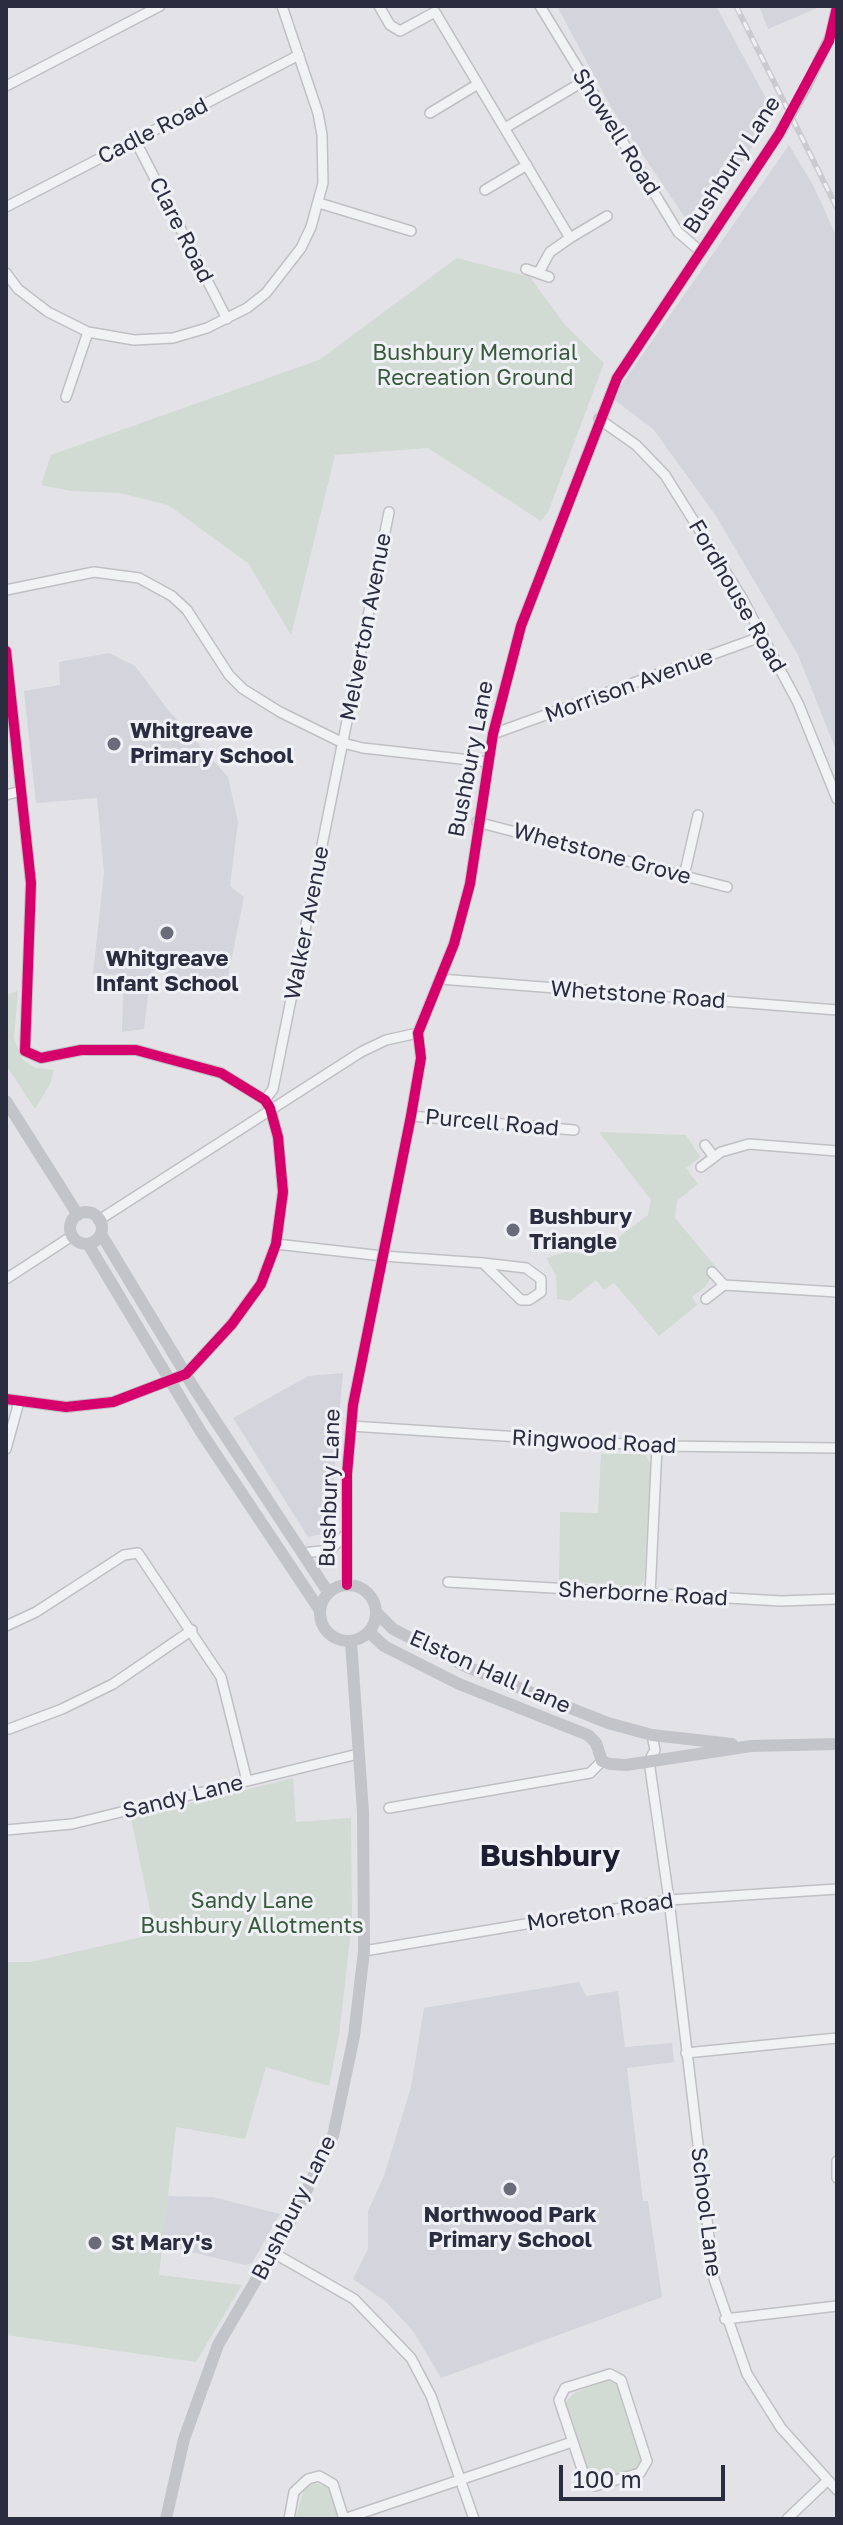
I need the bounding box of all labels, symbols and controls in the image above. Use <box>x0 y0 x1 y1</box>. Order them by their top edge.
street label: Showell Road <box>567 64 665 200</box>
street label: Bushbury Lane <box>678 91 786 239</box>
street label: Cadle Road <box>94 92 212 170</box>
street label: Clare Road <box>143 173 219 287</box>
park label: Bushbury Memorial Recreation Ground <box>372 340 578 392</box>
street label: Fordhouse Road <box>683 515 791 677</box>
street label: Melverton Avenue <box>335 531 397 723</box>
street label: Morrison Avenue <box>541 643 717 729</box>
street label: Bushbury Lane <box>443 679 499 839</box>
place label: Whitgreave Primary School <box>130 718 294 770</box>
marker: Whitgreave Primary School <box>105 735 123 753</box>
street label: Whetstone Grove <box>510 818 694 890</box>
street label: Walker Avenue <box>279 844 335 1002</box>
marker: Whitgreave Infant School <box>158 924 176 942</box>
place label: Whitgreave Infant School <box>95 946 239 998</box>
street label: Whetstone Road <box>550 976 726 1014</box>
street label: Purcell Road <box>424 1104 560 1142</box>
place label: Bushbury Triangle <box>529 1204 632 1256</box>
marker: Bushbury Triangle <box>504 1221 522 1239</box>
street label: Bushbury Lane <box>314 1408 346 1568</box>
street label: Ringwood Road <box>511 1425 677 1459</box>
street label: Sherborne Road <box>557 1576 729 1612</box>
street label: Elston Hall Lane <box>405 1625 575 1719</box>
street label: Sandy Lane <box>120 1769 246 1825</box>
district label: Bushbury <box>480 1838 620 1874</box>
street label: Moreton Road <box>525 1887 675 1937</box>
park label: Sandy Lane Bushbury Allotments <box>140 1888 364 1940</box>
street label: Bushbury Lane <box>246 2131 342 2285</box>
street label: School Lane <box>685 2146 727 2278</box>
marker: Northwood Park Primary School <box>501 2180 519 2198</box>
place label: Northwood Park Primary School <box>424 2202 596 2254</box>
place label: St Mary's <box>111 2230 213 2256</box>
marker: St Mary's <box>86 2234 104 2252</box>
scale bar <box>563 2449 729 2499</box>
text: 100 m <box>573 2464 642 2493</box>

